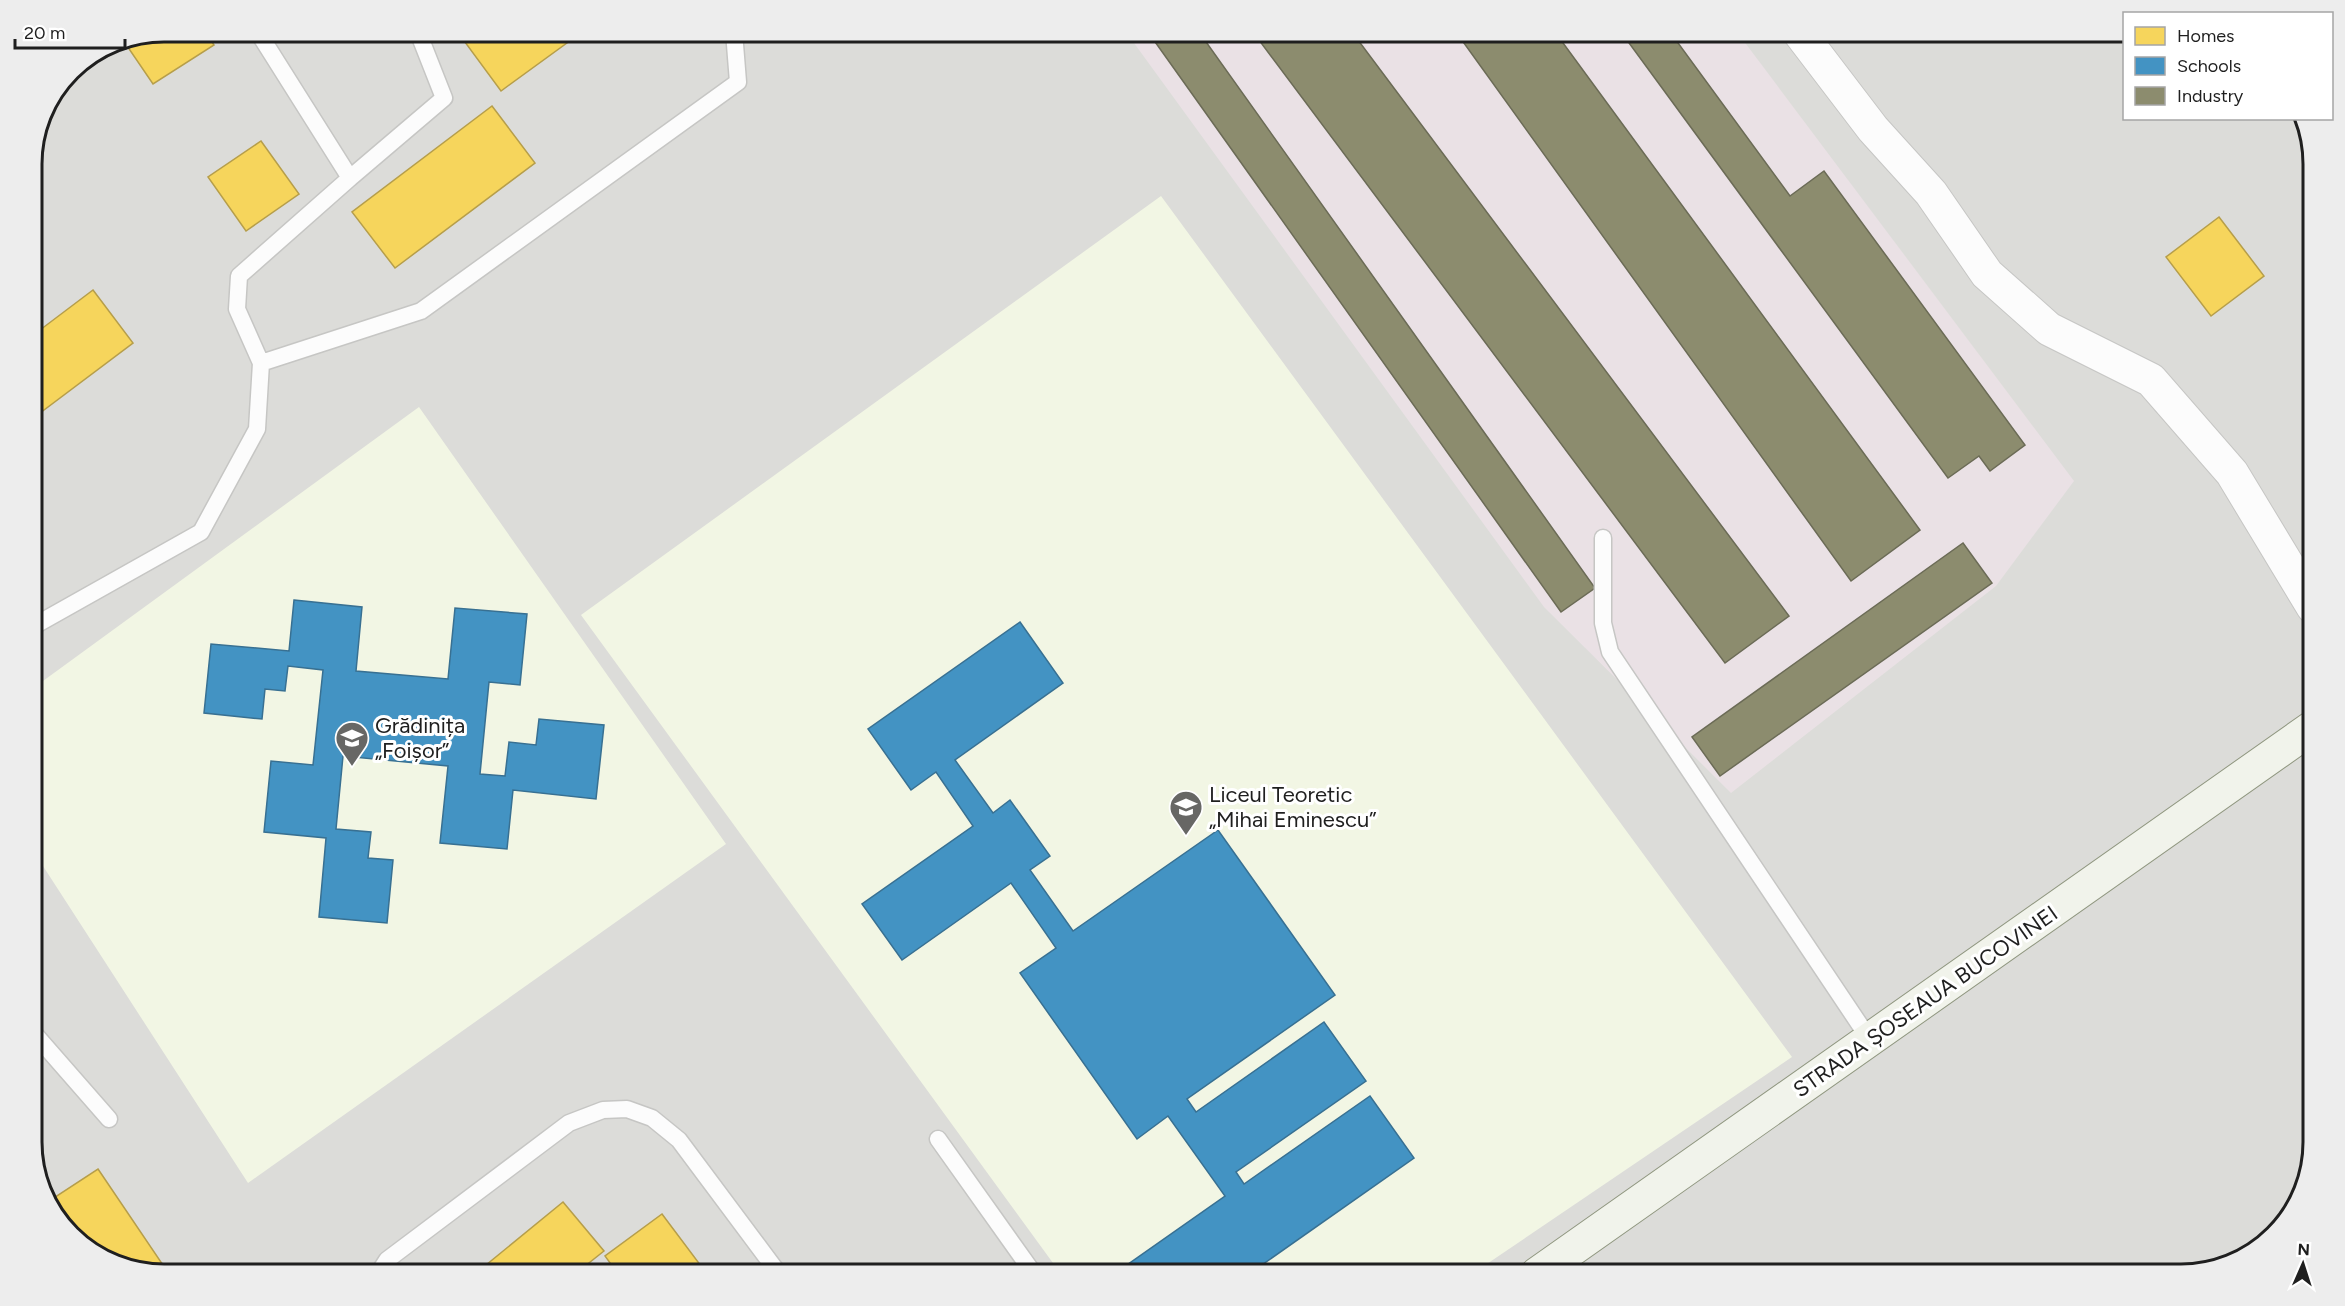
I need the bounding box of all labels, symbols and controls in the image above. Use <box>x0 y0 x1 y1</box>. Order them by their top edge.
scale bar <box>15 12 124 50</box>
legend <box>2123 12 2333 120</box>
text: 20 m <box>24 22 65 44</box>
text: Homes <box>2177 25 2235 47</box>
text: Schools <box>2177 55 2241 77</box>
text: Industry <box>2177 85 2244 107</box>
place label: Grădinița „Foișor” <box>375 712 465 764</box>
school or university icon: Grădinița „Foișor” <box>334 720 370 767</box>
place label: Liceul Teoretic „Mihai Eminescu” <box>1209 781 1376 833</box>
school or university icon: Liceul Teoretic „Mihai Eminescu” <box>1168 789 1204 836</box>
street label: STRADA ȘOSEAUA BUCOVINEI <box>1788 900 2063 1103</box>
north arrow <box>2273 1234 2333 1294</box>
text: N <box>2297 1240 2310 1259</box>

